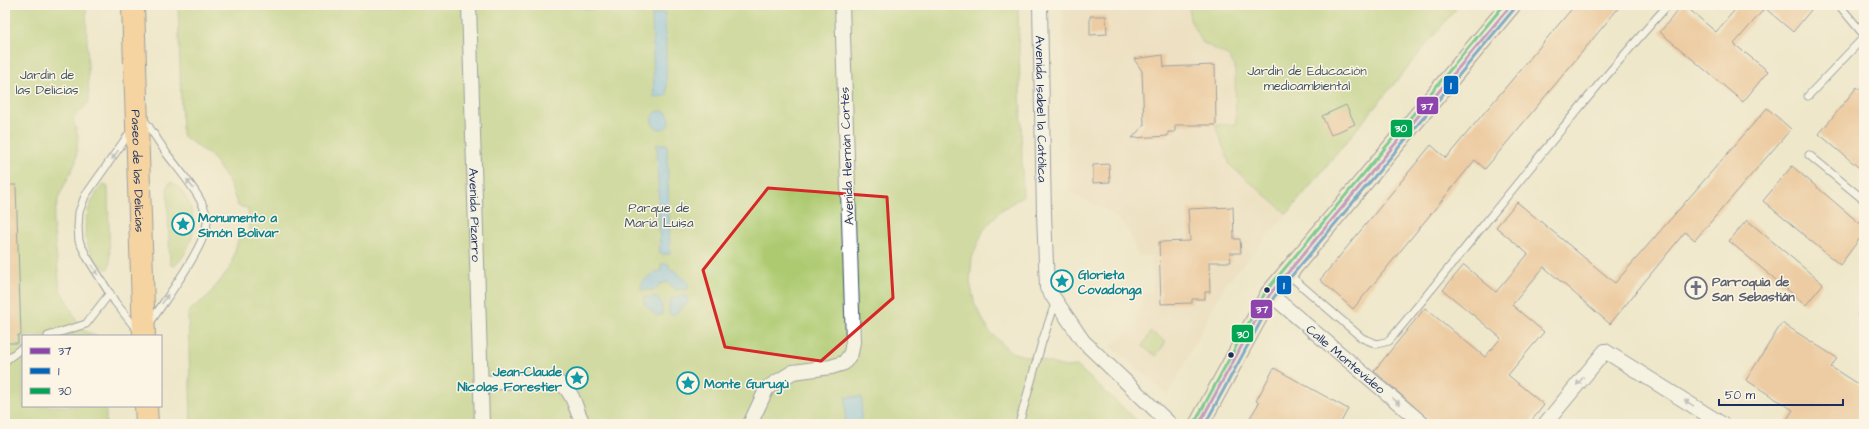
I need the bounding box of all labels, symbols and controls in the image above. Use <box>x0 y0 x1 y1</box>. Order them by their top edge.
street label: Avenida Isabel la Católica <box>1031 35 1051 183</box>
park label: Jardin de Educación medioambiental <box>1247 62 1367 95</box>
park label: Jardin de las Delicias <box>15 66 79 99</box>
line badge: 1 <box>1443 75 1459 95</box>
text: 1 <box>1450 78 1452 93</box>
street label: Avenida Hernán Cortés <box>836 86 858 225</box>
line badge: 37 <box>1416 96 1439 115</box>
text: 37 <box>1420 99 1433 114</box>
street label: Paseo de las Delicias <box>126 109 149 233</box>
line badge: 30 <box>1390 119 1413 138</box>
text: 30 <box>1394 121 1407 136</box>
one-way arrow <box>111 150 119 160</box>
street label: Avenida Pizarro <box>464 168 485 263</box>
one-way arrow <box>185 178 194 189</box>
park label: Parque de María Luisa <box>624 199 694 232</box>
place label: Monumento a Simón Bolivar <box>197 209 279 242</box>
place icon: Monumento a Simón Bolivar <box>170 211 196 237</box>
one-way arrow <box>91 265 99 275</box>
place label: Glorieta Covadonga <box>1078 266 1142 301</box>
place icon: Glorieta Covadonga <box>1049 268 1075 294</box>
place label: Parroquia de San Sebastián <box>1711 273 1795 306</box>
line badge: 1 <box>1276 275 1292 295</box>
church icon: Parroquia de San Sebastián <box>1683 275 1709 301</box>
text: 1 <box>1283 278 1285 293</box>
unlabelled marker <box>1262 285 1272 295</box>
one-way arrow <box>162 293 169 304</box>
line badge: 37 <box>1250 299 1273 319</box>
text: 37 <box>1255 302 1268 317</box>
street label: Calle Montevideo <box>1302 321 1390 399</box>
line badge: 30 <box>1231 324 1254 343</box>
text: 30 <box>1236 327 1249 342</box>
legend <box>22 335 162 407</box>
text: 37 <box>58 343 72 360</box>
unlabelled marker <box>1226 350 1236 360</box>
text: 1 <box>58 363 60 380</box>
place label: Jean-Claude Nicolas Forestier <box>457 363 563 396</box>
place icon: Jean-Claude Nicolas Forestier <box>564 365 590 391</box>
place icon: Monte Gurugù <box>675 370 701 396</box>
place label: Monte Gurugù <box>704 375 789 395</box>
one-way arrow <box>1576 375 1585 386</box>
scale bar <box>1719 381 1843 407</box>
text: 30 <box>58 383 72 400</box>
text: 50 m <box>1725 387 1756 404</box>
one-way arrow <box>1390 396 1401 405</box>
one-way arrow <box>1683 400 1695 407</box>

